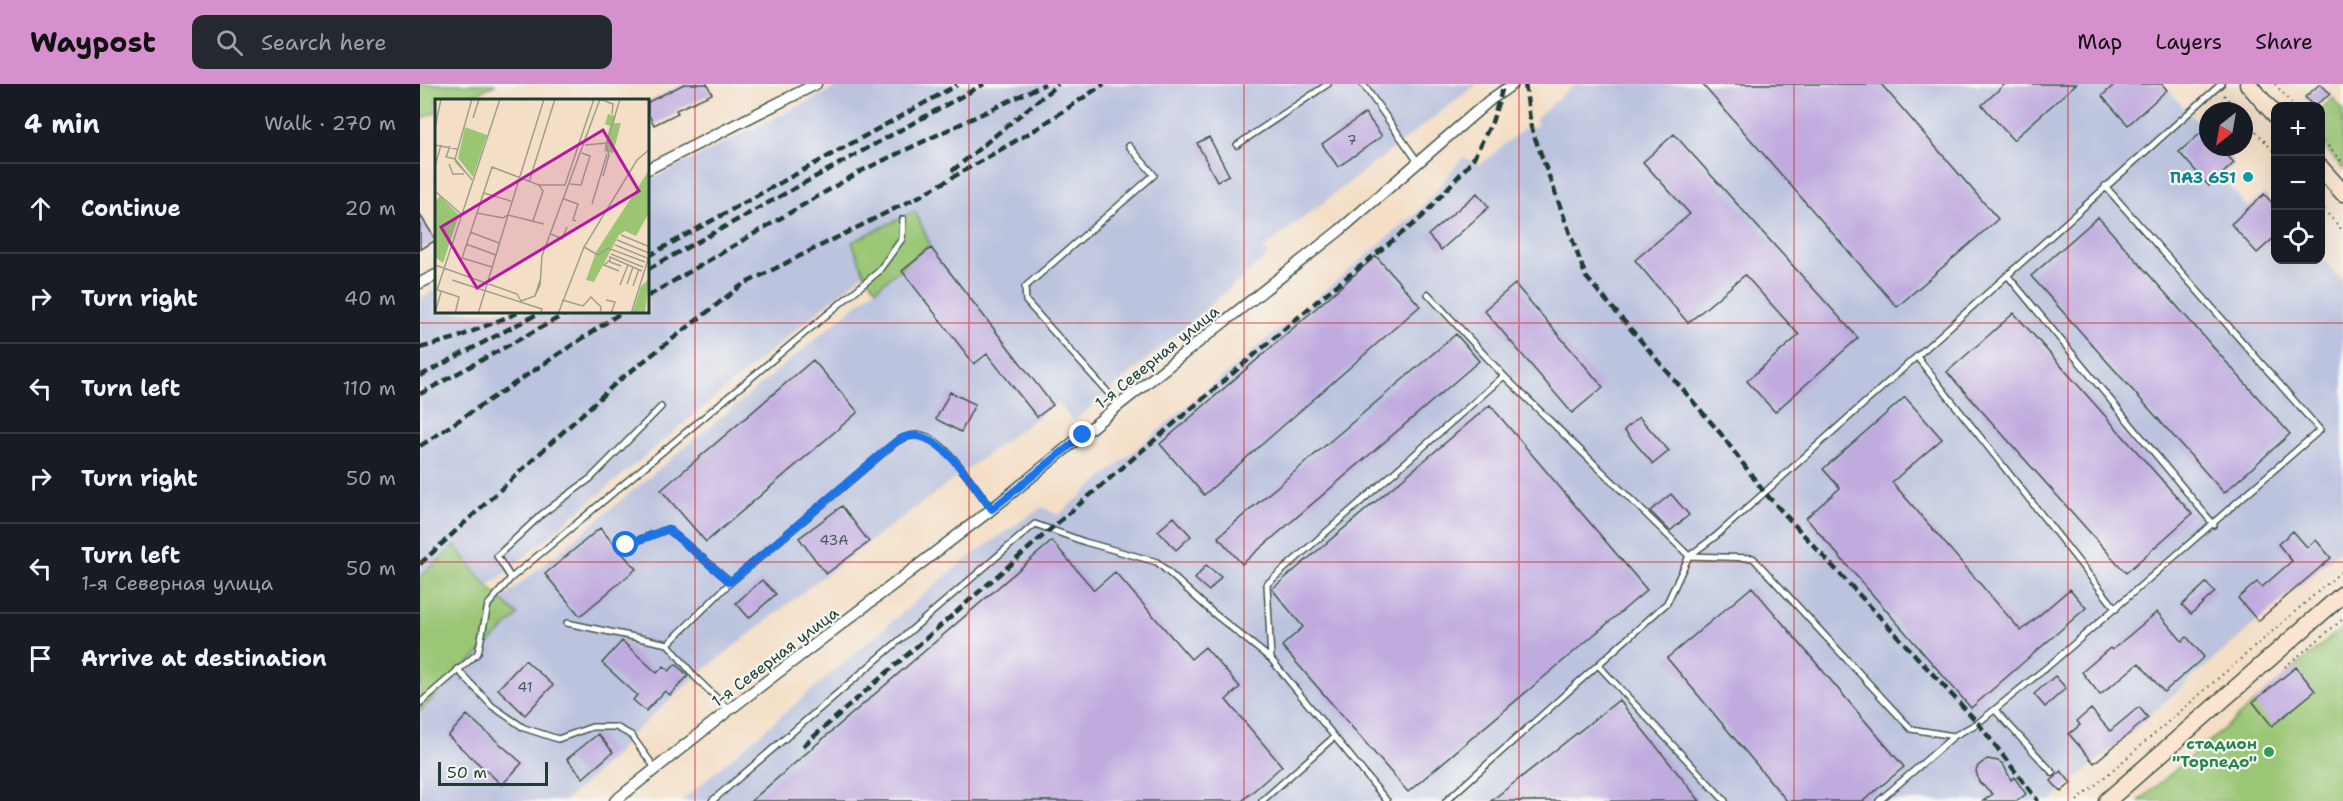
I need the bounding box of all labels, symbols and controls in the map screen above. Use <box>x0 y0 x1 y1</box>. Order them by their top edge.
search box <box>192 15 612 69</box>
text: Waypost <box>30 23 156 61</box>
icon: search <box>213 26 246 59</box>
text: Search here <box>261 28 387 57</box>
text: Map <box>2077 28 2122 56</box>
text: Layers <box>2155 28 2222 56</box>
text: Share <box>2255 28 2313 56</box>
inset map <box>435 99 650 314</box>
north arrow <box>2199 102 2253 156</box>
map controls <box>2271 102 2325 264</box>
button: + <box>2271 102 2325 156</box>
text: 4 min <box>24 106 100 141</box>
text: Walk · 270 m <box>264 110 396 136</box>
house number: 7 <box>1347 131 1357 149</box>
button: − <box>2271 156 2325 210</box>
place label: ПАЗ 651 <box>2170 167 2236 188</box>
marker: ПАЗ 651 <box>2241 170 2255 184</box>
icon: ahead <box>24 192 57 225</box>
text: Continue <box>81 194 181 223</box>
text: 20 m <box>345 195 396 221</box>
button: locate <box>2271 210 2325 264</box>
icon: right <box>24 282 57 315</box>
text: Turn right <box>81 284 198 313</box>
text: 40 m <box>344 285 396 311</box>
street label: 1-я Северная улица <box>1091 300 1223 414</box>
icon: left <box>24 372 57 405</box>
text: Turn left <box>81 374 180 403</box>
text: 110 m <box>342 375 396 401</box>
route end <box>1069 421 1095 447</box>
icon: right <box>24 462 57 495</box>
text: Turn right <box>81 464 198 493</box>
text: 50 m <box>346 465 396 491</box>
route start <box>612 531 638 557</box>
house number: 43А <box>820 531 848 549</box>
text: Turn left <box>81 541 180 570</box>
icon: left <box>24 552 57 585</box>
text: 50 m <box>346 555 396 581</box>
text: 1-я Северная улица <box>81 570 273 596</box>
street label: 1-я Северная улица <box>707 602 843 712</box>
icon: arrive <box>24 642 57 675</box>
text: Arrive at destination <box>81 644 327 673</box>
house number: 41 <box>518 678 532 696</box>
place label: стадион "Торпедо" <box>2172 733 2257 772</box>
marker: стадион "Торпедо" <box>2262 745 2276 759</box>
scale bar <box>438 759 548 786</box>
text: 50 m <box>447 762 487 783</box>

